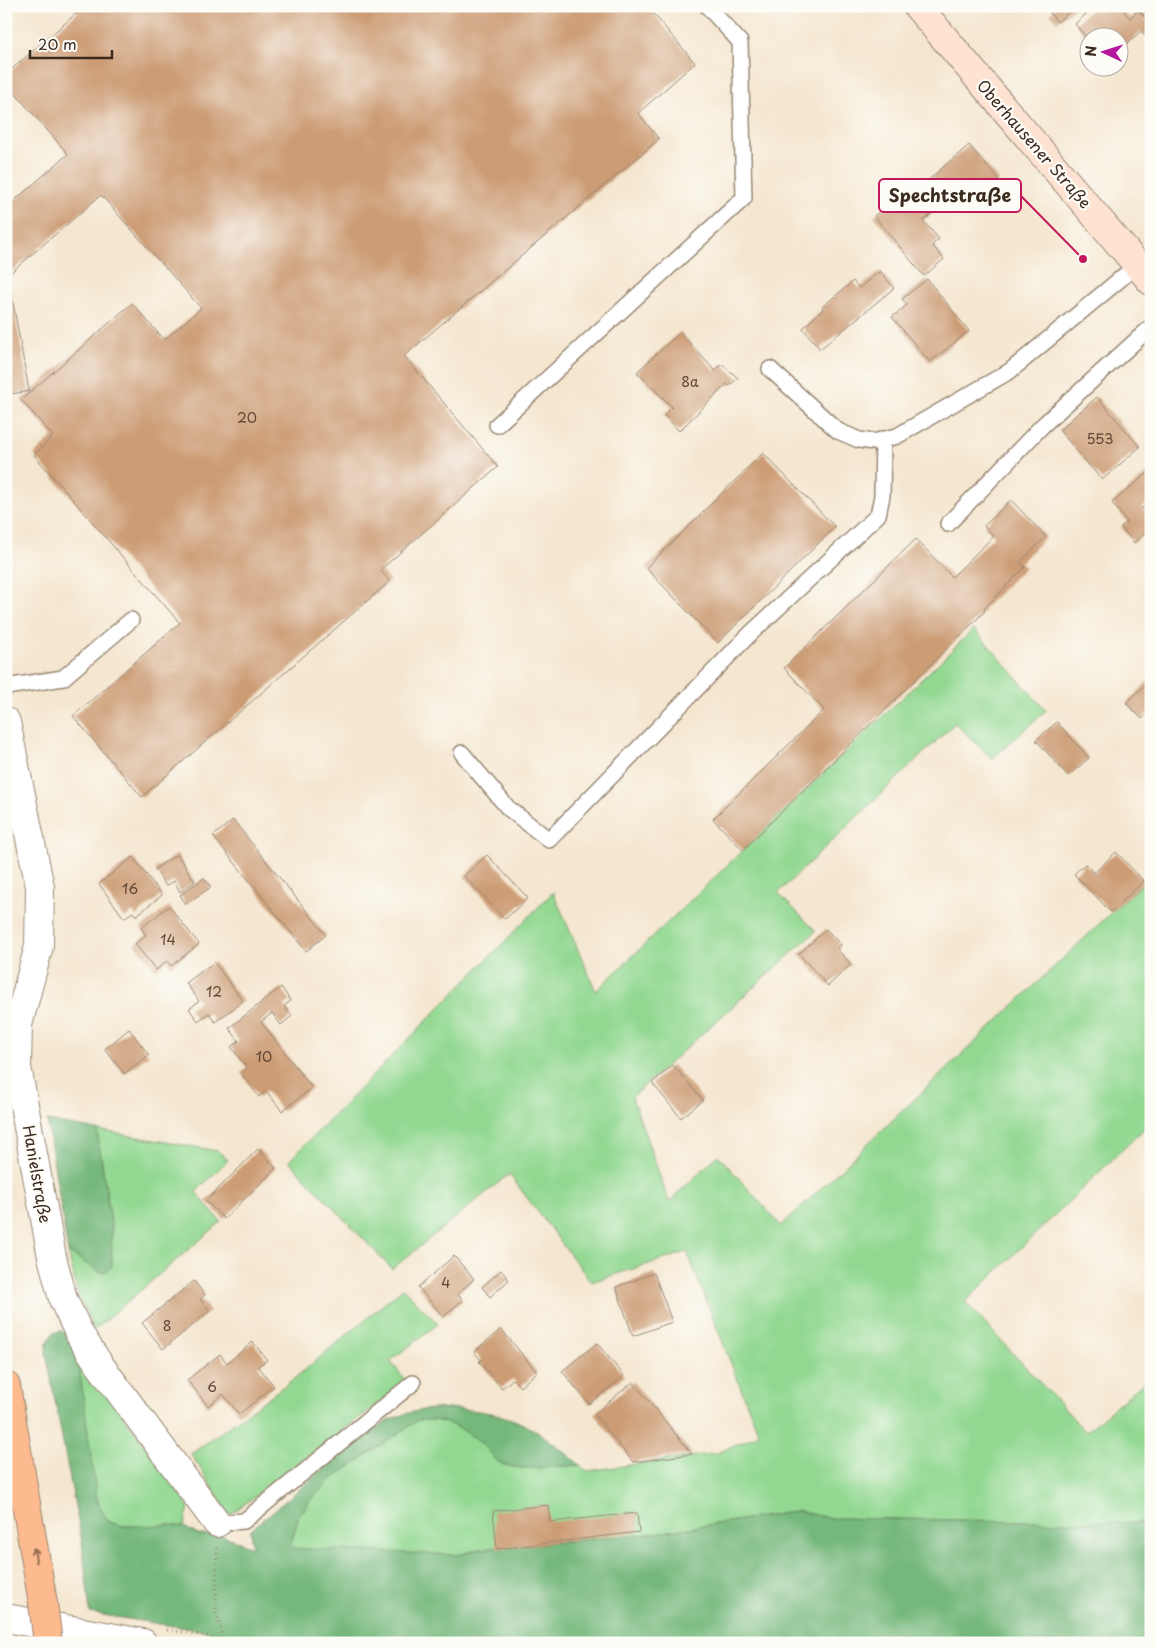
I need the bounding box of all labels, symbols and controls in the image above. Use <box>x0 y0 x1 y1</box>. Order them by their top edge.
scale bar <box>30 28 112 60</box>
north arrow <box>1080 28 1130 78</box>
text: 20 m <box>38 32 77 55</box>
text: N <box>1080 45 1101 57</box>
street label: Oberhausener Straße <box>972 74 1098 213</box>
callout: Spechtstraße <box>879 179 1021 212</box>
text: Spechtstraße <box>889 181 1011 208</box>
house number: 8a <box>681 371 699 392</box>
house number: 20 <box>237 407 257 428</box>
house number: 553 <box>1086 428 1114 449</box>
house number: 16 <box>122 878 138 899</box>
house number: 14 <box>160 929 176 950</box>
house number: 12 <box>206 981 222 1002</box>
house number: 10 <box>256 1046 272 1067</box>
street label: Hanielstraße <box>18 1123 58 1225</box>
house number: 4 <box>441 1272 451 1293</box>
house number: 8 <box>163 1315 171 1336</box>
house number: 6 <box>207 1376 217 1397</box>
one-way arrow <box>29 1547 39 1563</box>

